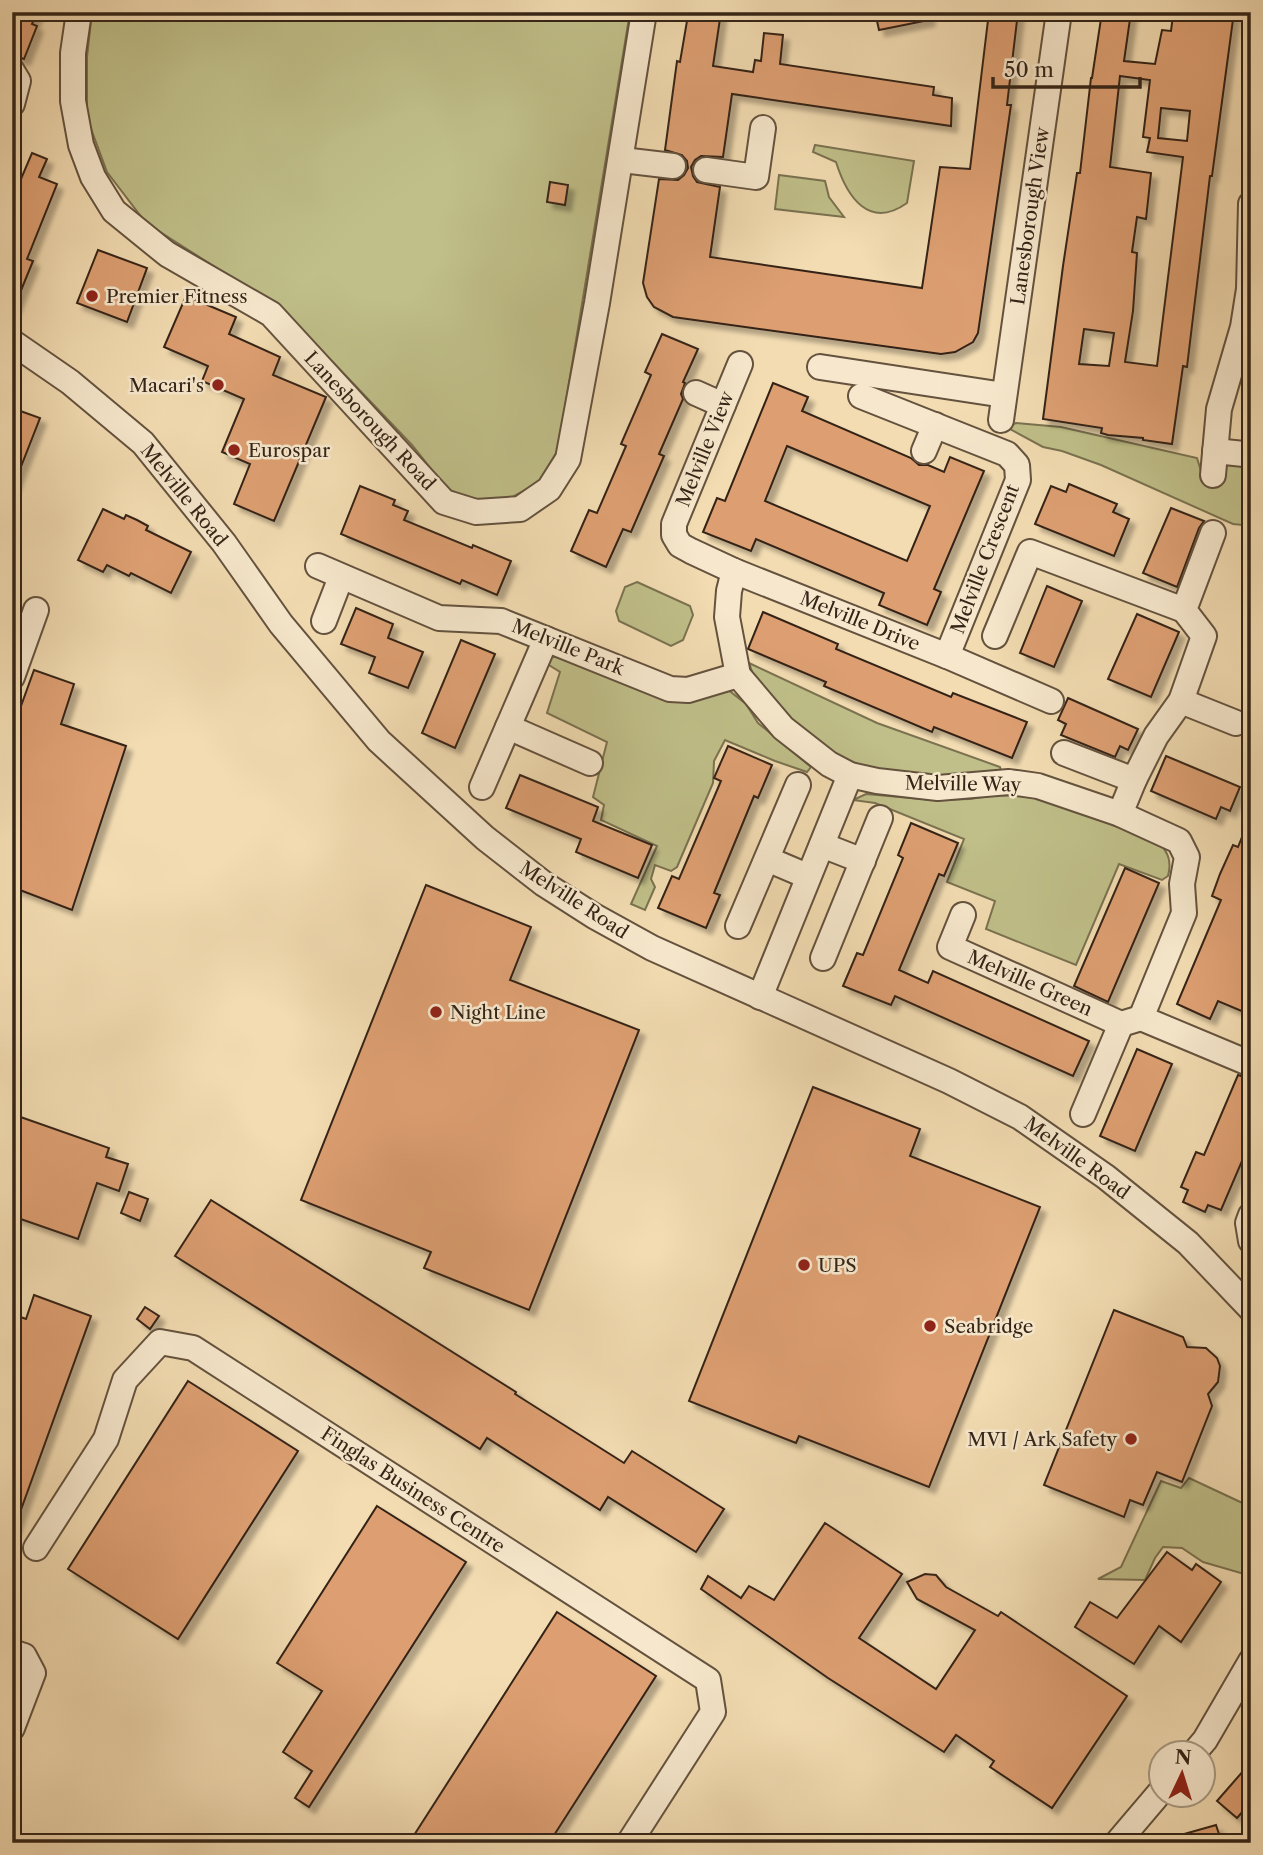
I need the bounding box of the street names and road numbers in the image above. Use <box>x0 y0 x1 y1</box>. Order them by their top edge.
street label: Lanesborough View <box>1006 125 1054 306</box>
street label: Lanesborough Road <box>300 347 441 496</box>
street label: Melville View <box>671 388 739 510</box>
street label: Melville Road <box>136 439 233 551</box>
street label: Melville Crescent <box>946 481 1024 637</box>
street label: Melville Drive <box>797 586 923 656</box>
street label: Melville Park <box>508 614 628 680</box>
street label: Melville Way <box>905 771 1022 797</box>
street label: Melville Road <box>515 856 633 944</box>
street label: Melville Green <box>964 945 1096 1021</box>
street label: Melville Road <box>1020 1112 1135 1204</box>
street label: Finglas Business Centre <box>317 1422 509 1558</box>

